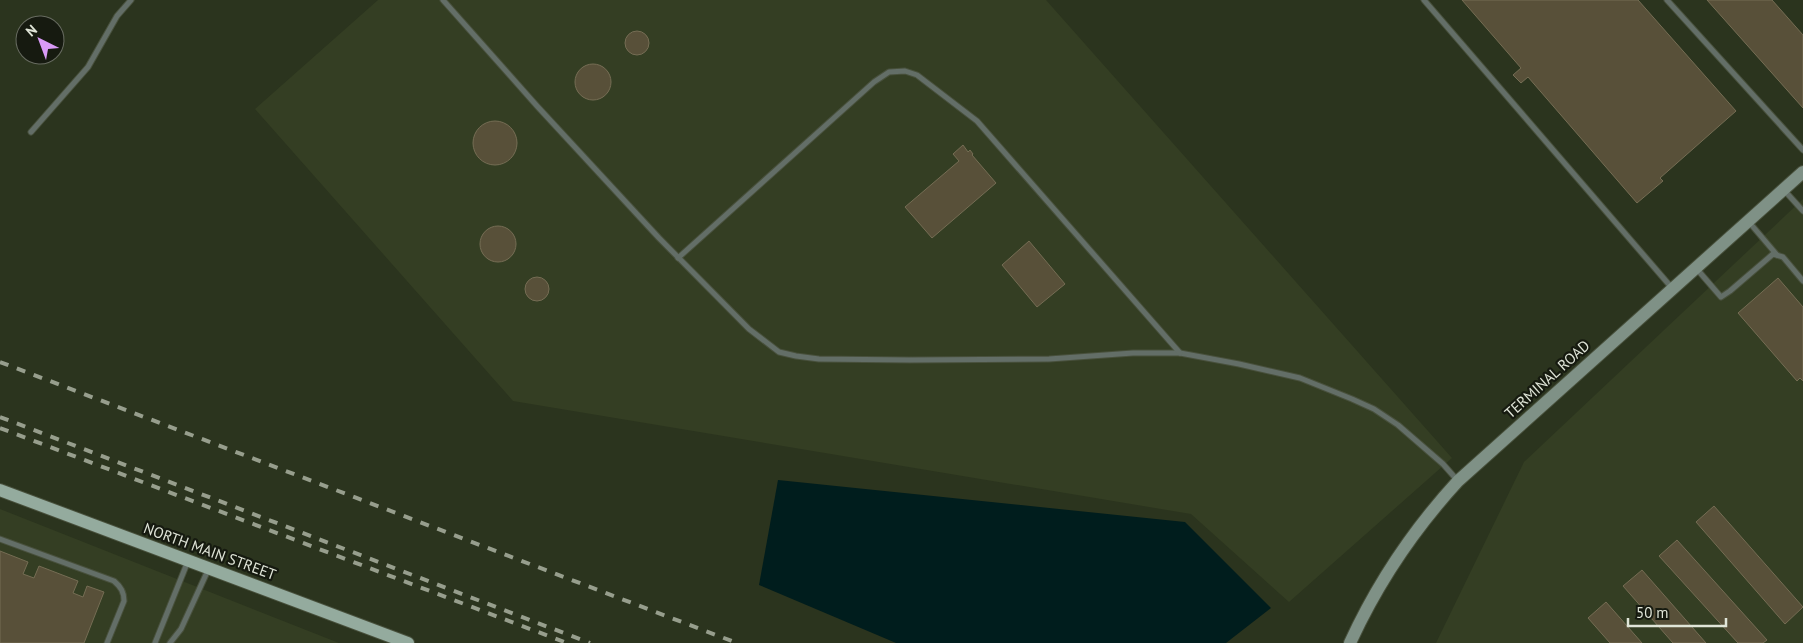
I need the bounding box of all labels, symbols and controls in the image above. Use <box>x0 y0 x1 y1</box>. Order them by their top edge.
north arrow <box>15 15 65 65</box>
text: N <box>22 21 41 40</box>
street label: TERMINAL ROAD <box>1500 336 1594 422</box>
street label: NORTH MAIN STREET <box>141 518 279 584</box>
scale bar <box>1628 596 1726 628</box>
text: 50 m <box>1636 603 1669 622</box>

